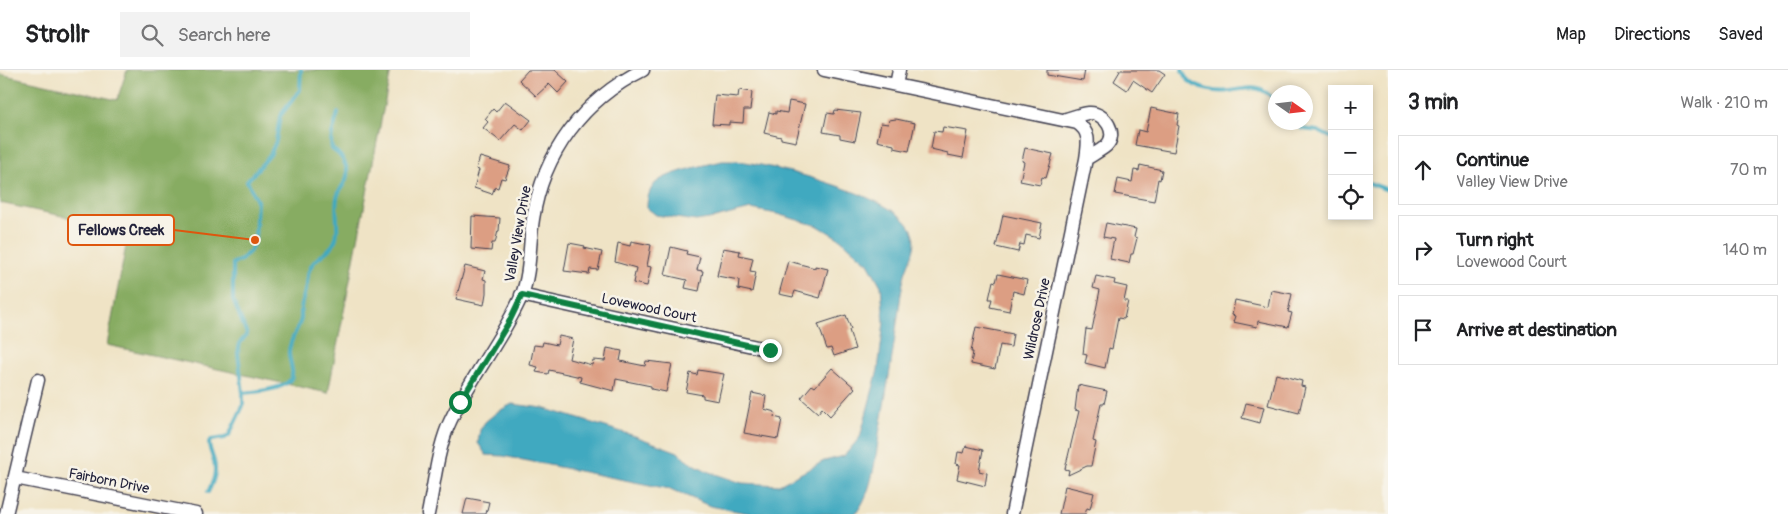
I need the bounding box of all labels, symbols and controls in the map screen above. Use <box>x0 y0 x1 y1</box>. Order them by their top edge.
search box <box>120 12 470 57</box>
text: Strollr <box>25 20 90 49</box>
icon: search <box>138 21 166 49</box>
text: Search here <box>178 23 270 47</box>
text: Map <box>1556 23 1586 46</box>
text: Directions <box>1614 23 1690 46</box>
text: Saved <box>1718 23 1763 46</box>
north arrow <box>1268 85 1313 130</box>
map controls <box>1328 85 1373 220</box>
button: + <box>1328 85 1373 130</box>
text: 3 min <box>1408 89 1458 116</box>
text: Walk · 210 m <box>1680 93 1768 113</box>
button: − <box>1328 130 1373 175</box>
text: Continue <box>1456 148 1529 172</box>
icon: ahead <box>1409 156 1437 184</box>
text: 70 m <box>1730 160 1767 180</box>
text: Valley View Drive <box>1456 172 1568 192</box>
button: locate <box>1328 175 1373 220</box>
street label: Valley View Drive <box>501 184 535 284</box>
callout: Fellows Creek <box>68 215 174 245</box>
text: Fellows Creek <box>78 221 165 240</box>
text: Turn right <box>1456 228 1534 252</box>
icon: right <box>1409 236 1437 264</box>
text: 140 m <box>1723 240 1767 260</box>
text: Lovewood Court <box>1456 252 1567 272</box>
street label: Wildrose Drive <box>1020 277 1054 361</box>
street label: Lovewood Court <box>600 290 698 326</box>
icon: arrive <box>1409 316 1437 344</box>
text: Arrive at destination <box>1456 318 1617 342</box>
route end <box>759 339 782 362</box>
route start <box>449 391 472 414</box>
street label: Fairborn Drive <box>67 465 151 497</box>

